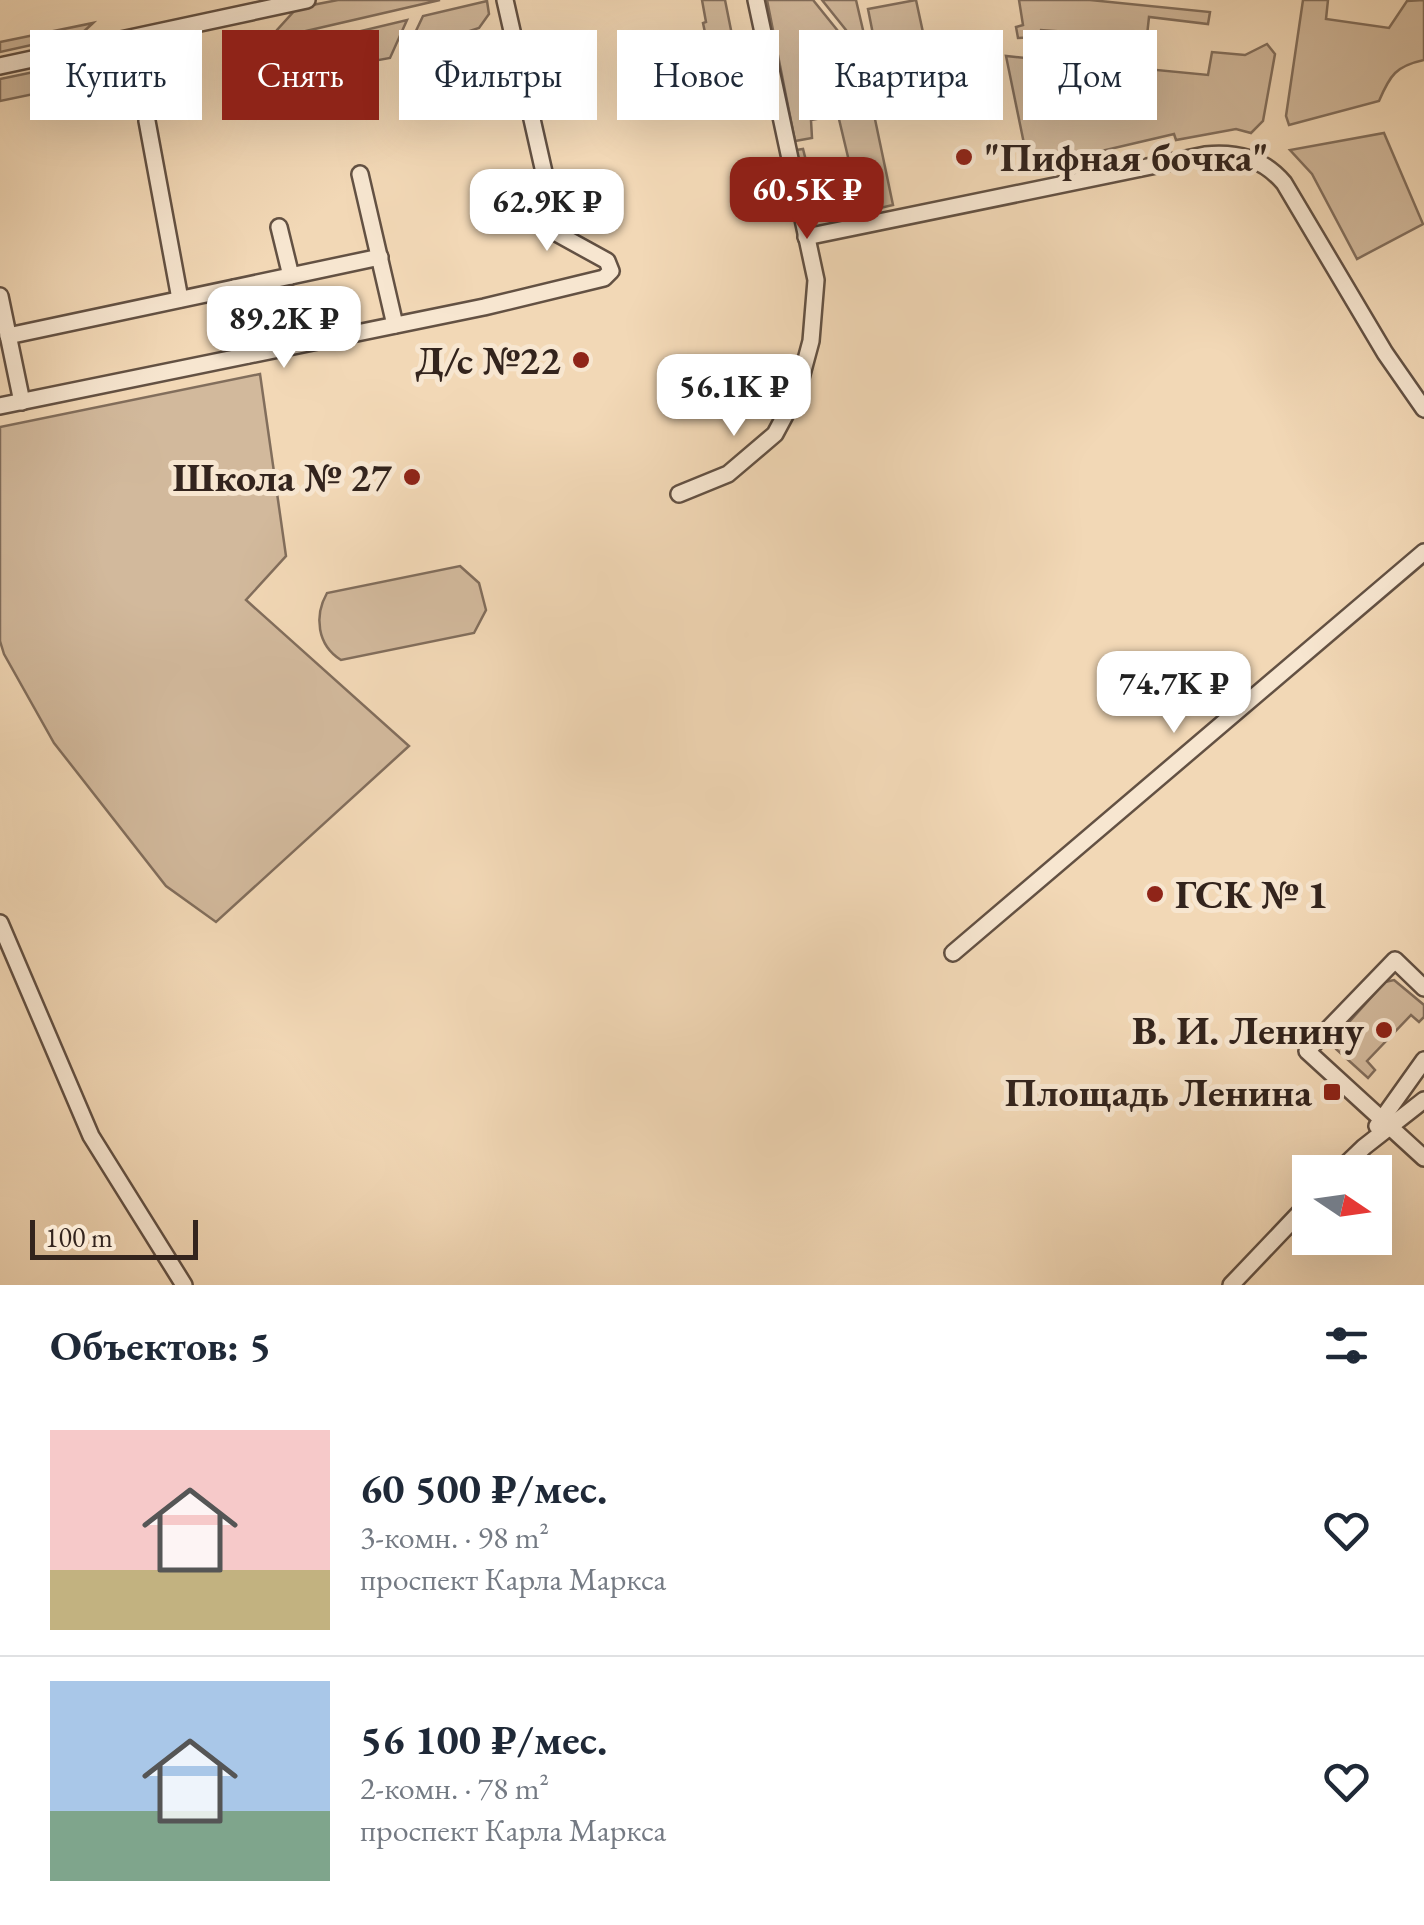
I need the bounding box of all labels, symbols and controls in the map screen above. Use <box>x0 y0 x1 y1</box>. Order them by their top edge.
chip: Купить <box>30 30 202 120</box>
chip: Снять <box>222 30 379 120</box>
chip: Фильтры <box>399 30 597 120</box>
chip: Новое <box>617 30 779 120</box>
chip: Квартира <box>799 30 1003 120</box>
chip: Дом <box>1023 30 1157 120</box>
place label: "Пифная бочка" <box>984 131 1268 183</box>
marker: "Пифная бочка" <box>953 146 975 168</box>
pin: 60.5K ₽ <box>715 157 899 242</box>
text: 60.5K ₽ <box>752 168 862 210</box>
pin: 62.9K ₽ <box>455 169 639 254</box>
text: 62.9K ₽ <box>492 180 602 222</box>
pin: 89.2K ₽ <box>192 286 376 371</box>
text: 89.2K ₽ <box>229 297 339 339</box>
place label: Д/с №22 <box>415 334 561 386</box>
marker: Д/с №22 <box>570 349 592 371</box>
pin: 56.1K ₽ <box>642 354 826 439</box>
text: 56.1K ₽ <box>679 365 789 407</box>
place label: Школа № 27 <box>173 451 393 503</box>
marker: Школа № 27 <box>401 466 423 488</box>
pin: 74.7K ₽ <box>1082 651 1266 736</box>
text: 74.7K ₽ <box>1119 662 1229 704</box>
place label: ГСК № 1 <box>1175 868 1328 920</box>
marker: ГСК № 1 <box>1144 883 1166 905</box>
place label: В. И. Ленину <box>1132 1004 1365 1056</box>
marker: В. И. Ленину <box>1373 1019 1395 1041</box>
place label: Площадь Ленина <box>1005 1066 1312 1118</box>
marker: Площадь Ленина <box>1321 1081 1343 1103</box>
north arrow <box>1292 1155 1392 1255</box>
map controls <box>1292 1155 1392 1255</box>
scale bar <box>30 1215 198 1260</box>
text: 100 m <box>45 1219 113 1255</box>
text: Объектов: 5 <box>50 1318 271 1373</box>
icon: filters <box>1319 1318 1374 1373</box>
text: 60 500 ₽/мес. <box>360 1461 607 1516</box>
icon: home <box>130 1470 250 1590</box>
icon: heart <box>1319 1503 1374 1558</box>
text: 3-комн. · 98 m² <box>360 1516 549 1558</box>
text: проспект Карла Маркса <box>360 1558 666 1600</box>
text: 56 100 ₽/мес. <box>360 1712 607 1767</box>
icon: home <box>130 1721 250 1841</box>
icon: heart <box>1319 1754 1374 1809</box>
text: 2-комн. · 78 m² <box>360 1767 549 1809</box>
text: проспект Карла Маркса <box>360 1809 666 1851</box>

